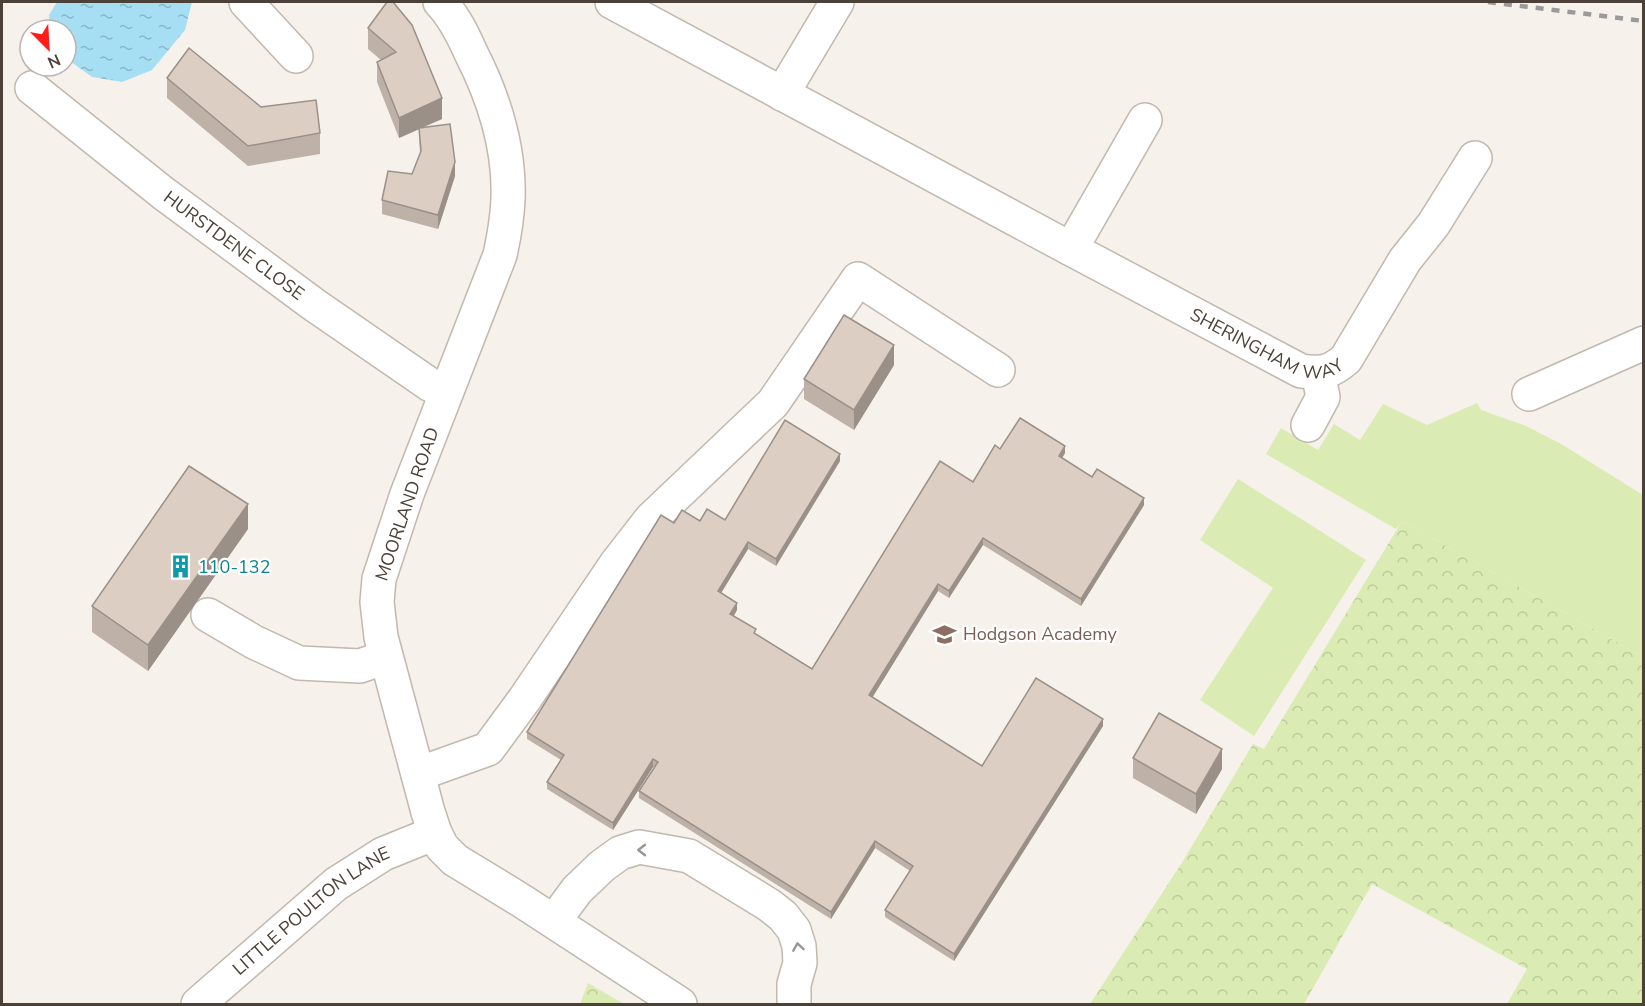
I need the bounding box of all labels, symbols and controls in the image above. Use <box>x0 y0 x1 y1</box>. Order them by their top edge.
north arrow <box>18 18 78 78</box>
text: N <box>44 48 64 73</box>
street label: HURSTDENE CLOSE <box>159 185 309 305</box>
street label: SHERINGHAM WAY <box>1186 302 1348 385</box>
street label: MOORLAND ROAD <box>369 424 445 584</box>
building icon: 110-132 <box>167 554 193 580</box>
place label: 110-132 <box>198 555 270 579</box>
school or university icon: Hodgson Academy <box>932 621 958 647</box>
place label: Hodgson Academy <box>963 622 1117 646</box>
street label: LITTLE POULTON LANE <box>227 841 393 981</box>
one-way arrow <box>637 844 646 856</box>
one-way arrow <box>792 942 805 952</box>

